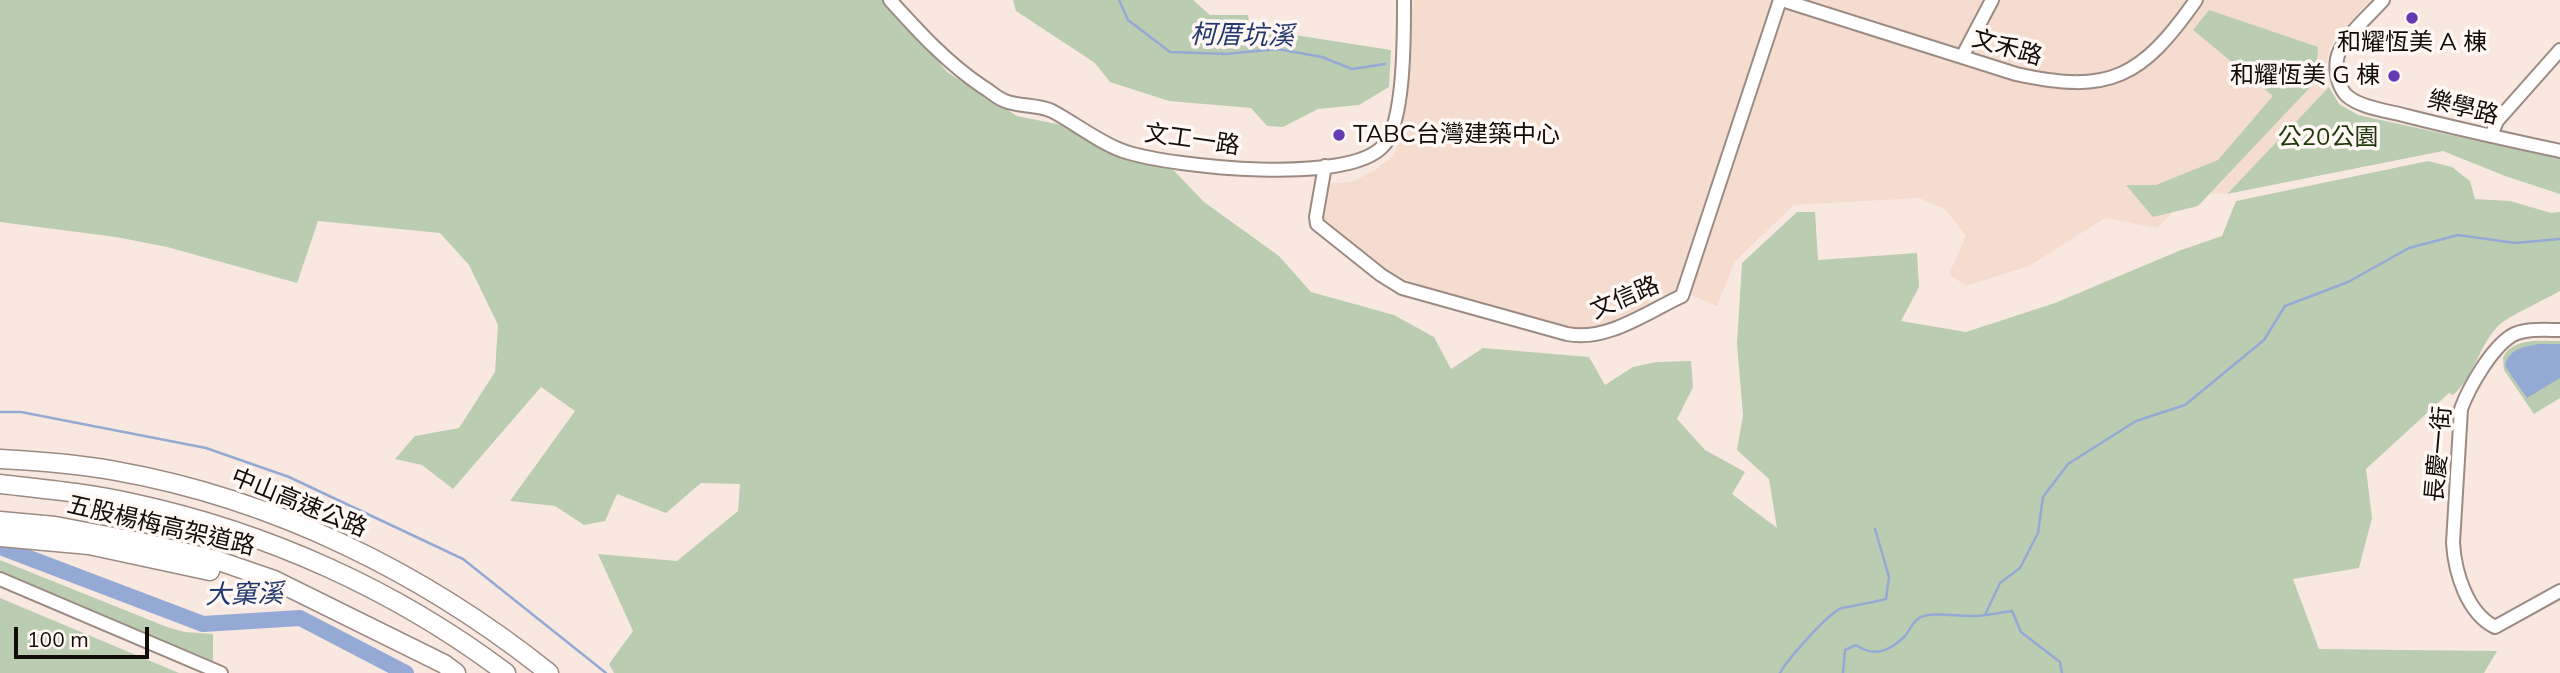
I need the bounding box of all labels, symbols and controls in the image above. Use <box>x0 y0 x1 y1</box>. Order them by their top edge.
marker: 和耀恆美 A 棟 <box>2404 10 2420 26</box>
water label: 柯厝坑溪 <box>1190 19 1294 53</box>
street label: 文禾路 <box>1968 24 2046 72</box>
place label: 和耀恆美 A 棟 <box>2337 29 2487 57</box>
place label: 和耀恆美 G 棟 <box>2230 62 2380 90</box>
marker: 和耀恆美 G 棟 <box>2386 68 2402 84</box>
street label: 樂學路 <box>2425 85 2501 131</box>
street label: 文工一路 <box>1142 119 1242 161</box>
place label: TABC台灣建築中心 <box>1353 121 1560 149</box>
park label: 公20公園 <box>2278 124 2378 152</box>
marker: TABC台灣建築中心 <box>1331 127 1347 143</box>
street label: 文信路 <box>1586 271 1664 325</box>
street label: 長慶一街 <box>2420 405 2458 503</box>
street label: 中山高速公路 <box>227 463 371 543</box>
street label: 五股楊梅高架道路 <box>64 490 258 562</box>
water label: 大窠溪 <box>205 579 283 611</box>
scale bar <box>18 614 152 658</box>
text: 100 m <box>27 626 89 652</box>

